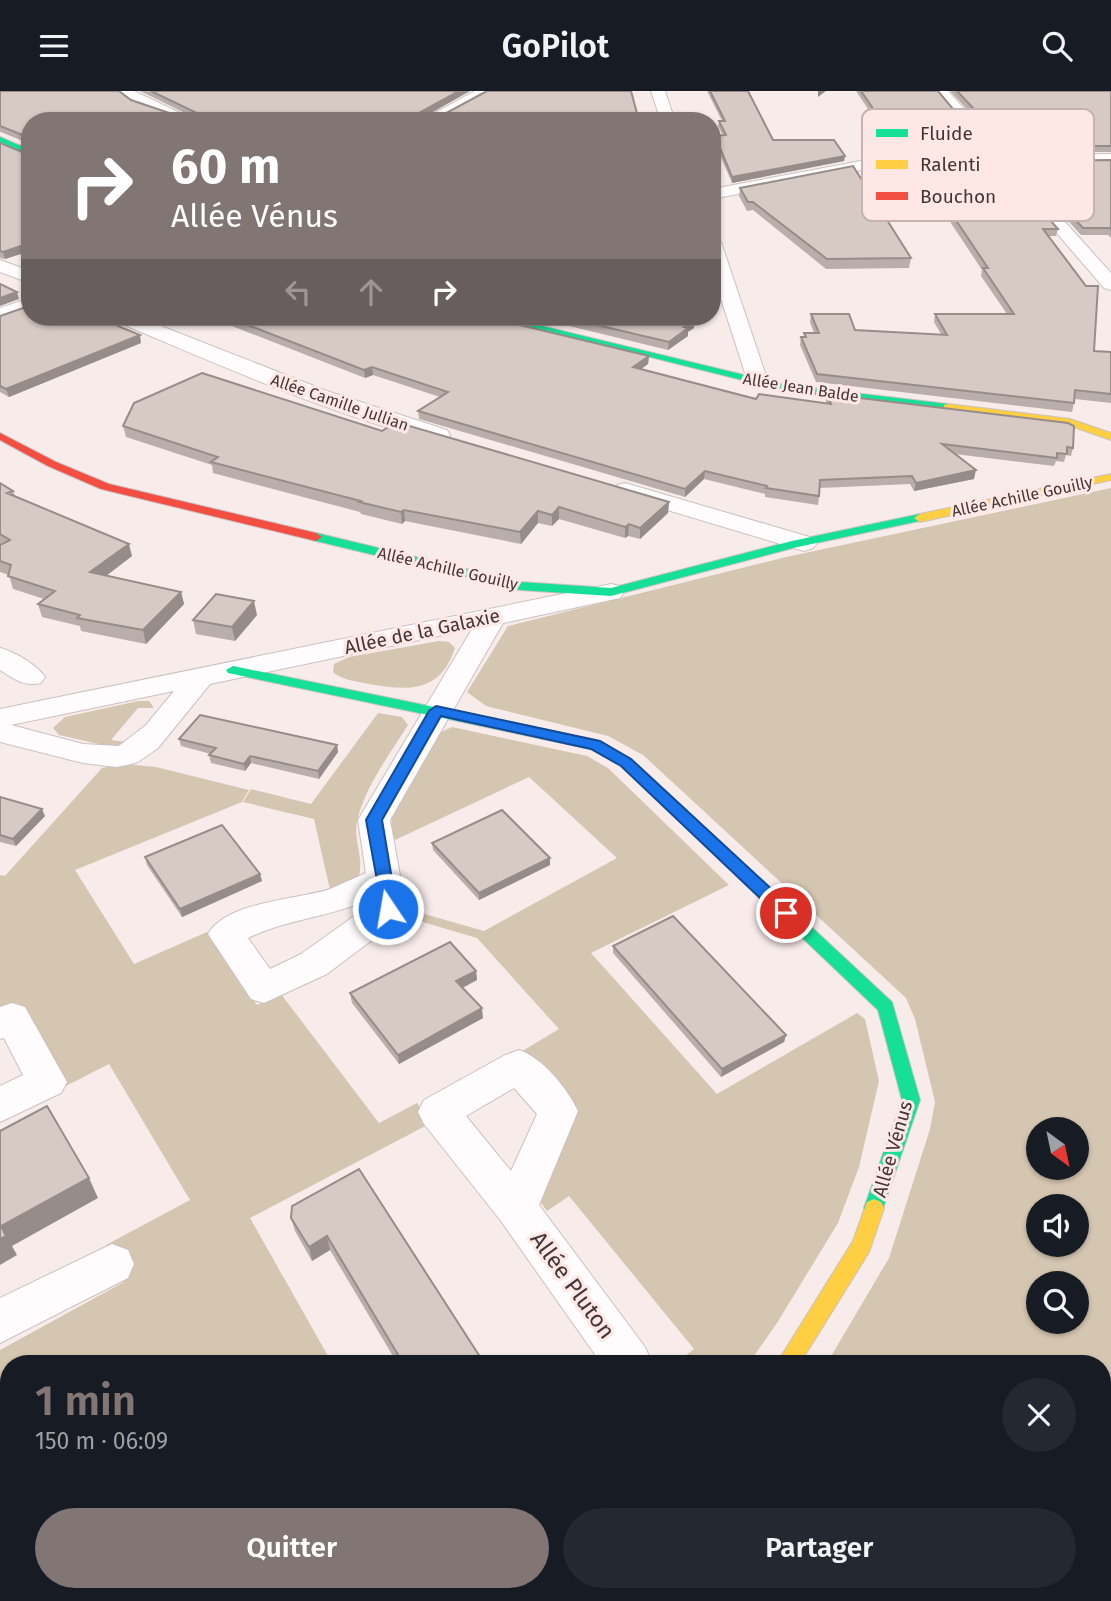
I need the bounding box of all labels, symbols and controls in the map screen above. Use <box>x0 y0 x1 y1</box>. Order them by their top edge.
icon: menu <box>35 27 73 65</box>
text: GoPilot <box>502 27 609 65</box>
icon: search <box>1038 27 1076 65</box>
legend <box>862 109 1094 221</box>
text: Fluide <box>920 122 973 145</box>
text: 60 m <box>171 137 280 196</box>
icon: right <box>56 140 147 231</box>
text: Ralenti <box>920 153 981 176</box>
text: Bouchon <box>920 185 996 208</box>
text: Allée Vénus <box>171 197 338 235</box>
icon: left <box>279 273 317 311</box>
icon: ahead <box>352 273 390 311</box>
icon: right <box>425 273 463 311</box>
street label: Allée Jean Balde <box>742 369 860 406</box>
street label: Allée Camille Jullian <box>269 370 411 435</box>
street label: Allée Achille Gouilly <box>950 472 1094 521</box>
street label: Allée Achille Gouilly <box>376 543 520 594</box>
street label: Allée de la Galaxie <box>342 604 502 659</box>
position arrow <box>351 872 425 946</box>
pin <box>756 883 816 943</box>
icon: arrive <box>767 894 805 932</box>
street label: Allée Vénus <box>868 1098 917 1200</box>
north arrow <box>1026 1117 1088 1179</box>
map controls <box>1026 1117 1089 1334</box>
button: sound <box>1026 1194 1089 1257</box>
street label: Allée Pluton <box>525 1226 621 1344</box>
button: search <box>1026 1271 1089 1334</box>
text: 1 min <box>35 1376 136 1426</box>
button: close <box>1002 1378 1076 1452</box>
text: 150 m · 06:09 <box>35 1427 168 1455</box>
button: Quitter <box>35 1508 549 1588</box>
button: Partager <box>563 1508 1076 1588</box>

